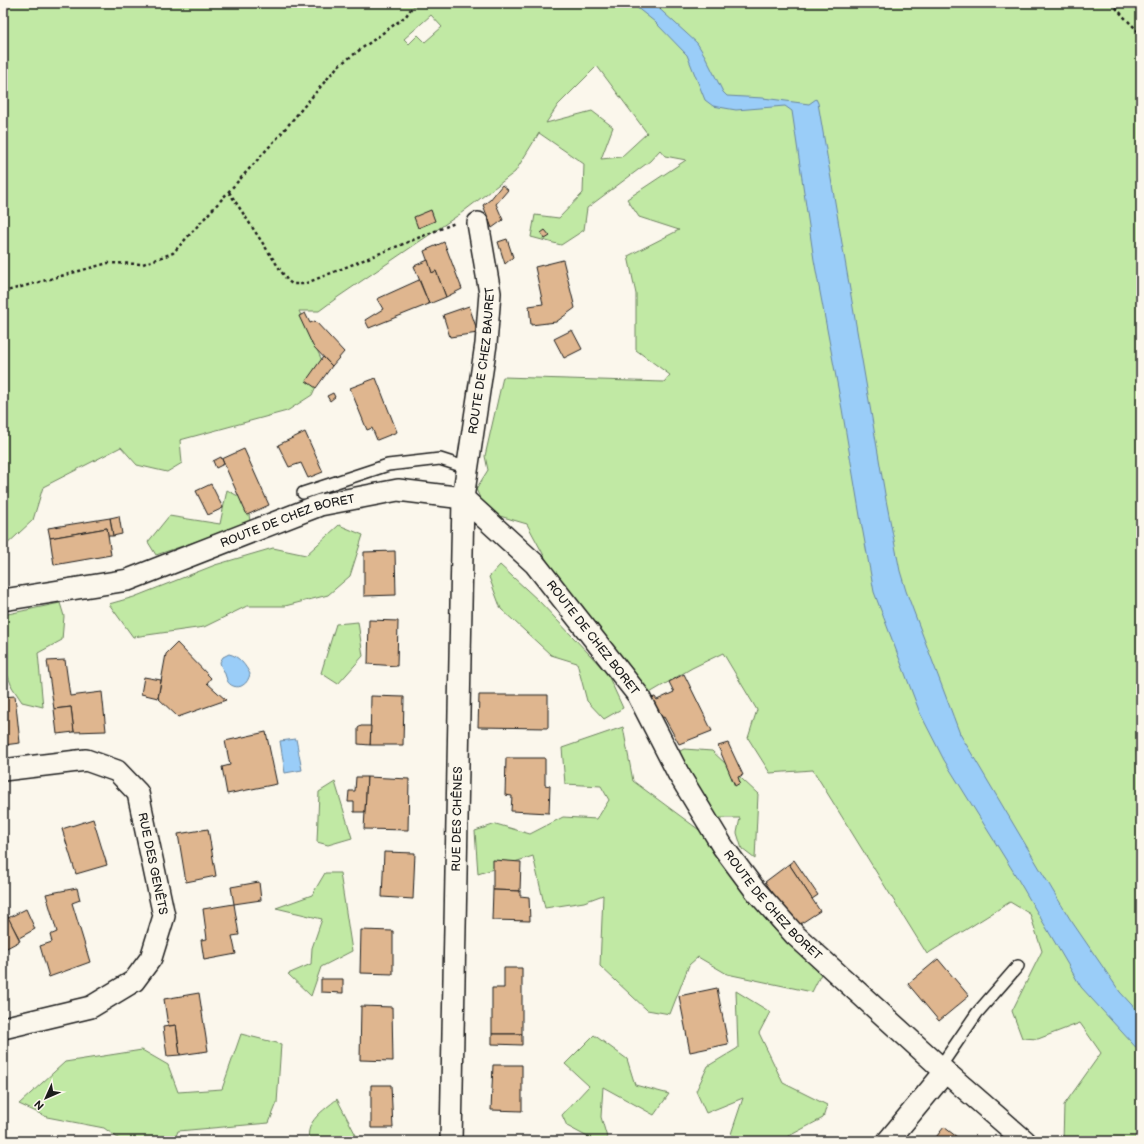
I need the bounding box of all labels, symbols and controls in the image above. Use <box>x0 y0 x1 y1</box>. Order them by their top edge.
street label: ROUTE DE CHEZ BAURET <box>466 285 498 435</box>
street label: ROUTE DE CHEZ BORET <box>218 491 357 551</box>
street label: ROUTE DE CHEZ BORET <box>543 578 643 699</box>
street label: RUE DES CHÊNES <box>448 766 466 872</box>
street label: RUE DES GENÊTS <box>134 811 171 916</box>
street label: ROUTE DE CHEZ BORET <box>720 848 825 964</box>
north arrow <box>26 1078 66 1118</box>
text: N <box>32 1097 47 1112</box>

